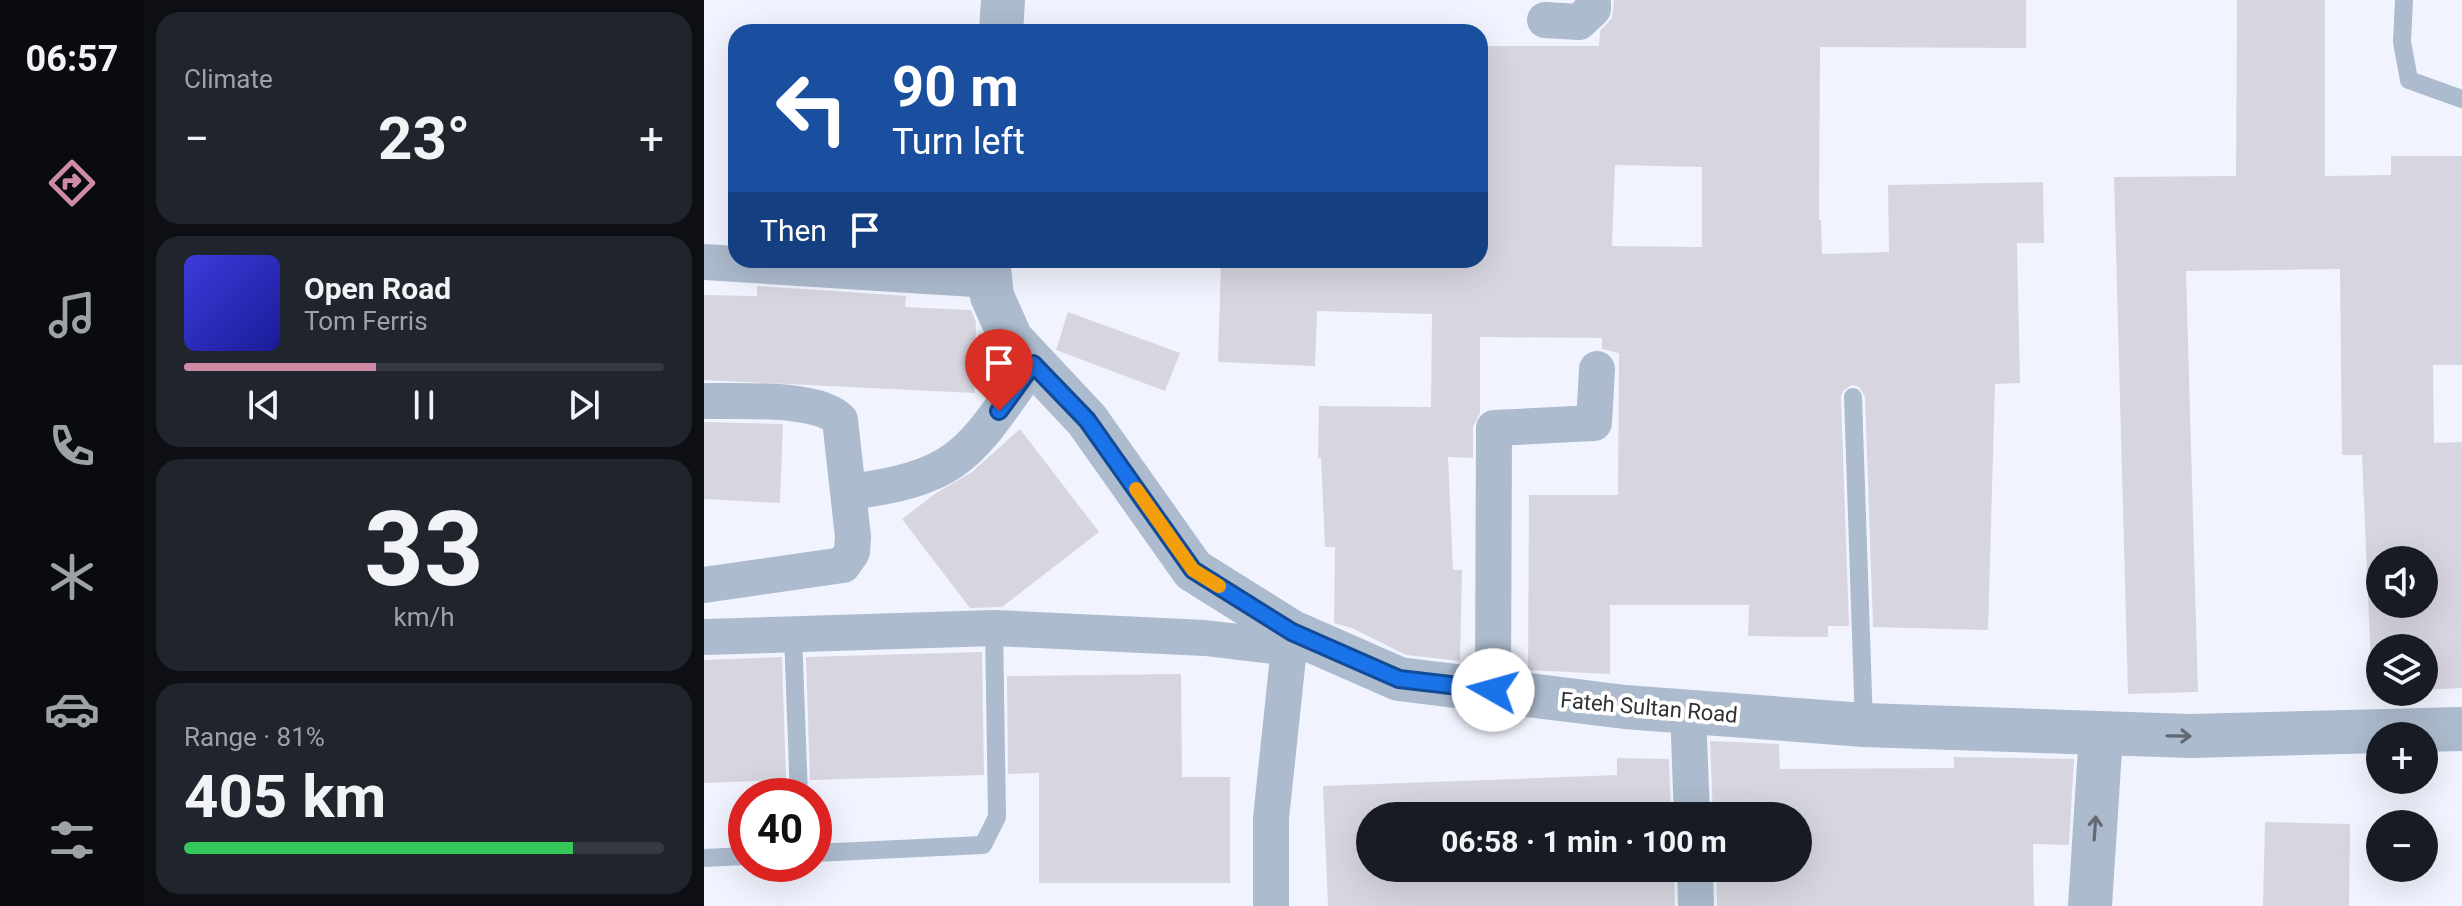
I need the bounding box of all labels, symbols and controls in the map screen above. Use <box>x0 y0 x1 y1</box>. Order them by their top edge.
text: 06:57 <box>26 38 118 80</box>
text: 90 m <box>892 54 1019 120</box>
icon: left <box>760 56 864 160</box>
text: Climate <box>184 64 273 94</box>
text: 23° <box>378 103 470 174</box>
text: − <box>184 113 209 165</box>
text: + <box>639 113 664 165</box>
text: Turn left <box>892 121 1025 163</box>
icon: directions <box>44 155 100 211</box>
icon: arrive <box>843 208 887 252</box>
text: Then <box>760 213 827 248</box>
text: Open Road <box>304 271 451 306</box>
icon: music <box>44 287 100 343</box>
text: Tom Ferris <box>304 306 428 336</box>
pin <box>965 329 1033 411</box>
icon: arrive <box>977 341 1021 385</box>
icon: previous <box>242 383 286 427</box>
icon: pause <box>402 383 446 427</box>
icon: next <box>562 383 606 427</box>
icon: phone <box>44 418 100 474</box>
text: 33 <box>364 489 484 610</box>
map controls <box>2366 546 2438 882</box>
button: sound <box>2366 546 2438 618</box>
icon: climate <box>44 549 100 605</box>
text: km/h <box>393 602 455 632</box>
button: layers <box>2366 634 2438 706</box>
position arrow <box>1451 648 1535 732</box>
icon: car <box>44 681 100 737</box>
street label: Fateh Sultan Road <box>1559 687 1739 728</box>
text: Range · 81% <box>184 722 325 752</box>
button: + <box>2366 722 2438 794</box>
one-way arrow <box>2165 728 2192 744</box>
text: 405 km <box>184 761 386 832</box>
speed limit sign: 40 <box>728 778 832 882</box>
button: − <box>2366 810 2438 882</box>
icon: filters <box>44 812 100 868</box>
one-way arrow <box>2088 815 2103 842</box>
text: 06:58 · 1 min · 100 m <box>1441 824 1727 859</box>

